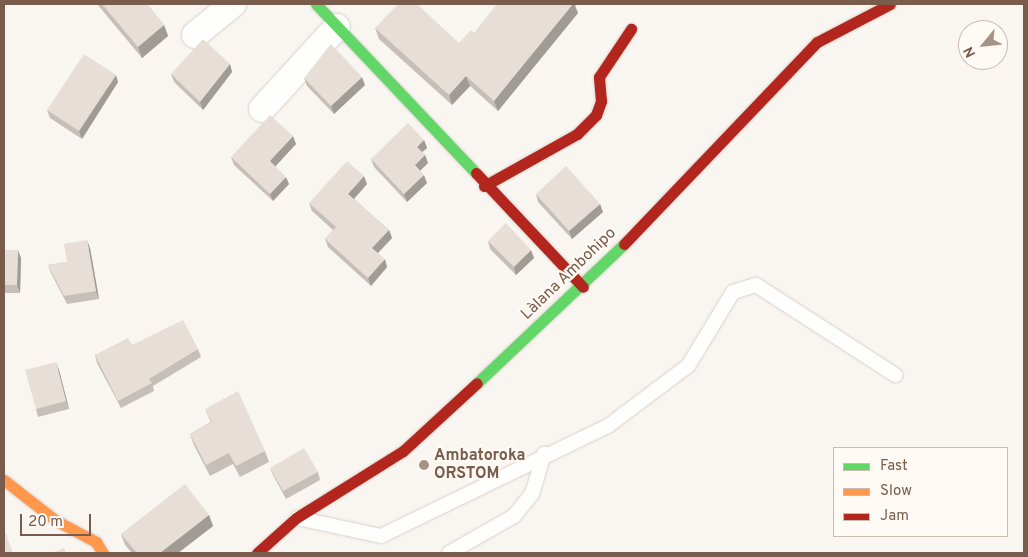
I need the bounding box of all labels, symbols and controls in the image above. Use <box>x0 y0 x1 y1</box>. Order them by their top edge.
north arrow <box>958 20 1008 70</box>
text: N <box>960 43 980 60</box>
street label: Làlana Ambohipo <box>517 224 621 324</box>
place label: Ambatoroka ORSTOM <box>434 446 526 484</box>
legend <box>833 447 1008 537</box>
text: Fast <box>880 457 908 476</box>
marker: Ambatoroka ORSTOM <box>418 459 430 471</box>
text: Slow <box>880 482 912 501</box>
scale bar <box>22 504 94 536</box>
text: Jam <box>880 507 909 526</box>
text: 20 m <box>28 513 63 532</box>

